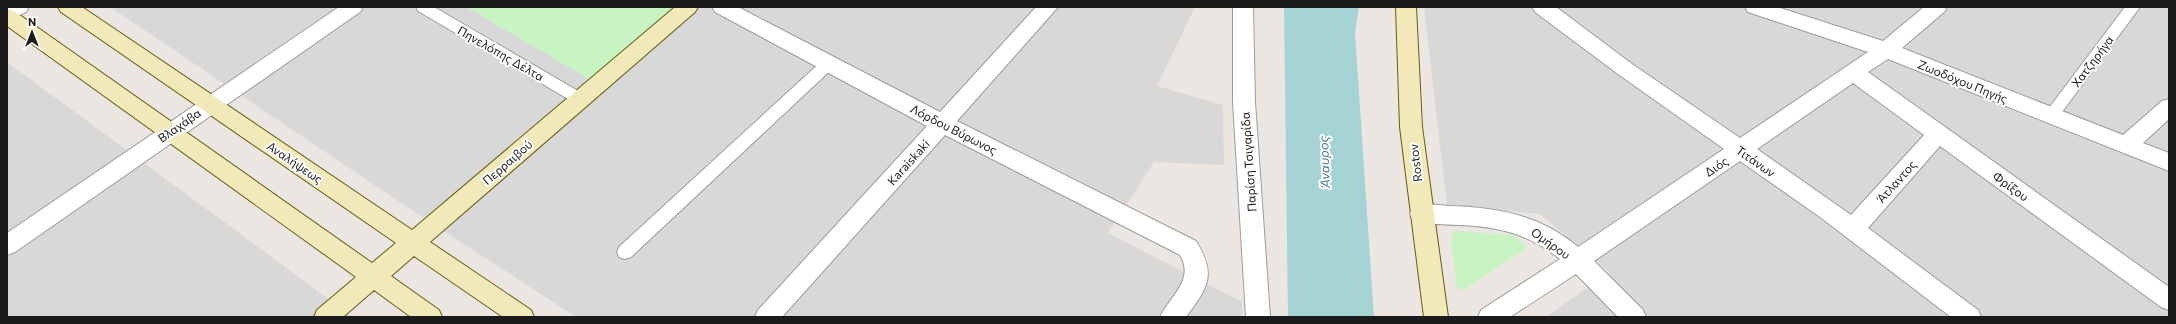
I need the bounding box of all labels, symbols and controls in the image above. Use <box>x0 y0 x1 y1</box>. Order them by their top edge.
north arrow <box>12 12 52 52</box>
text: N <box>28 15 36 28</box>
street label: Πηνελόπης Δέλτα <box>455 23 547 83</box>
street label: Χατζηρήγα <box>2068 33 2116 89</box>
street label: Ζωοδόχου Πηγής <box>1916 57 2010 105</box>
street label: Λόρδου Βύρωνος <box>908 101 1000 157</box>
street label: Βλαχάβα <box>155 105 203 145</box>
street label: Παρίση Τσιγαρίδα <box>1238 112 1258 212</box>
water label: Άναυρος <box>1315 135 1333 189</box>
street label: Karaiskaki <box>884 136 932 188</box>
street label: Περραιβού <box>479 137 535 187</box>
street label: Αναλήψεως <box>265 138 326 186</box>
street label: Rostov <box>1406 143 1424 183</box>
street label: Τιτάνων <box>1734 143 1778 179</box>
street label: Διός <box>1702 153 1730 179</box>
street label: Άτλαντος <box>1873 157 1919 206</box>
street label: Φρίξου <box>1990 168 2032 204</box>
street label: Ομήρου <box>1529 224 1573 262</box>

